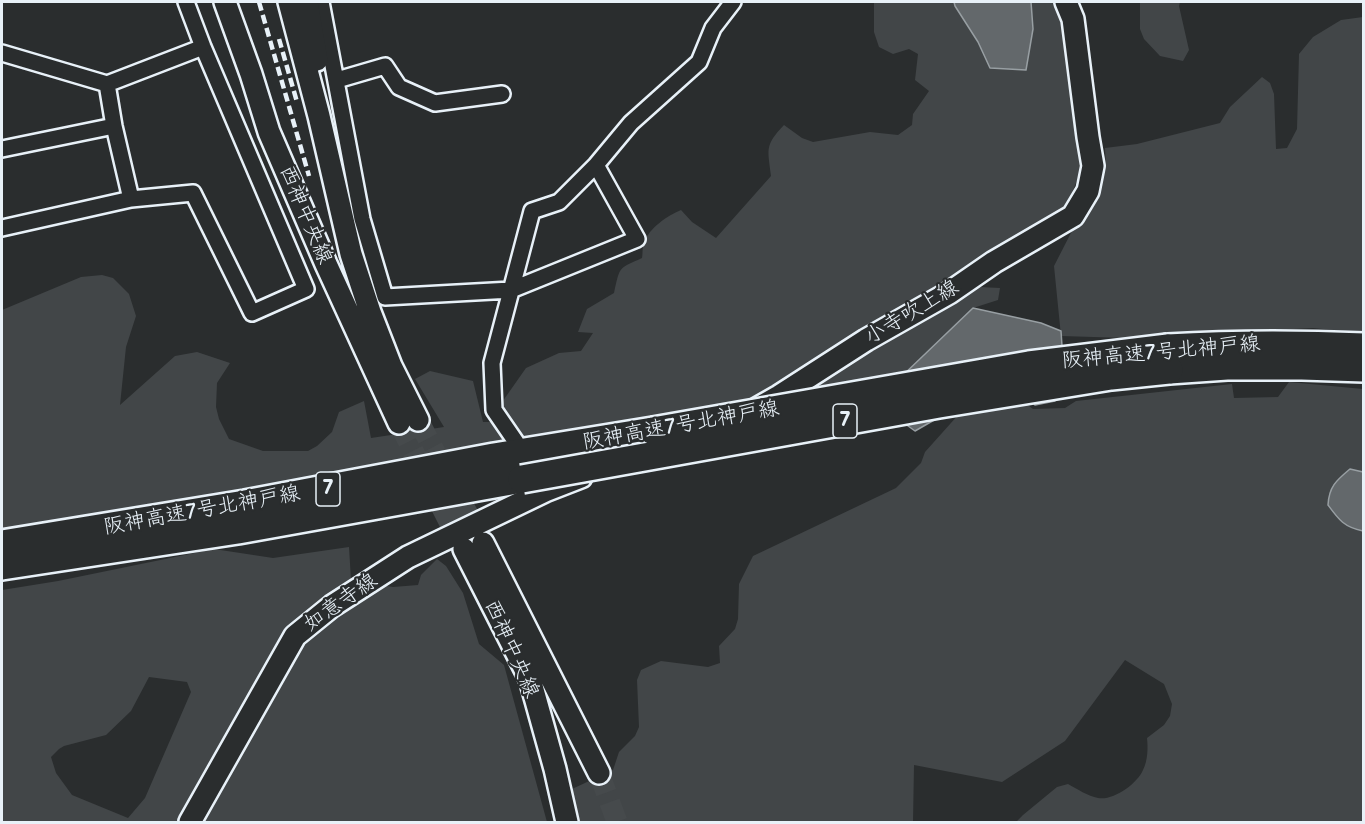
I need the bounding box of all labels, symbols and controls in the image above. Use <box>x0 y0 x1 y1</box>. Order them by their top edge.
street label: 西神中央線 <box>273 162 337 268</box>
street label: 小寺吹上線 <box>861 275 963 351</box>
street label: 阪神高速7号北神戸線 <box>1061 332 1261 374</box>
street label: 阪神高速7号北神戸線 <box>581 396 781 456</box>
road number: 7 <box>833 404 857 438</box>
road number: 7 <box>316 472 340 506</box>
street label: 阪神高速7号北神戸線 <box>102 481 302 541</box>
street label: 如意寺線 <box>299 569 383 637</box>
street label: 西神中央線 <box>478 596 544 702</box>

